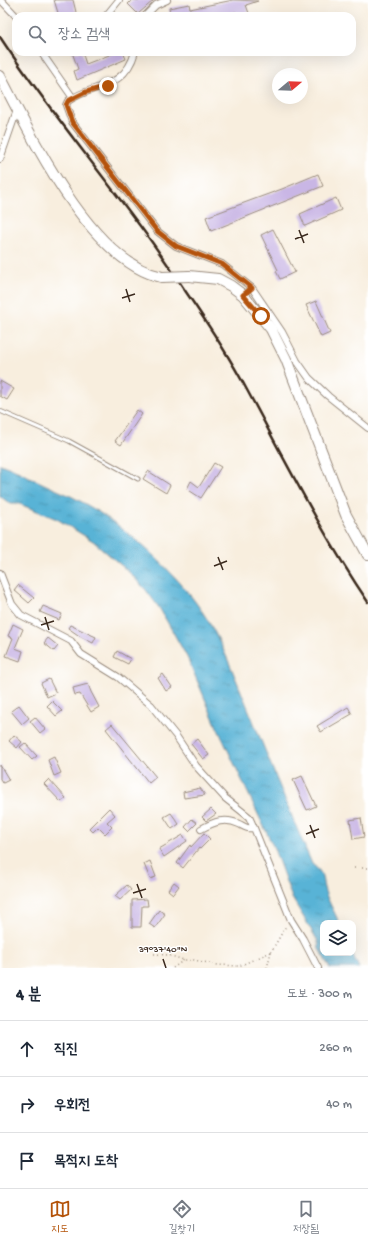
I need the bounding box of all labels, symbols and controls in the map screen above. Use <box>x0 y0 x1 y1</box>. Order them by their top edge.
search box <box>12 12 356 56</box>
icon: search <box>26 23 48 45</box>
text: 장소 검색 <box>58 26 110 44</box>
north arrow <box>272 68 308 104</box>
route end <box>99 77 117 95</box>
route start <box>252 307 270 325</box>
map controls <box>320 920 356 956</box>
button: layers <box>320 920 356 956</box>
text: 39°37'40"N <box>138 944 188 956</box>
text: 4 분 <box>16 986 42 1006</box>
text: 도보 · 300 m <box>287 987 352 1002</box>
icon: ahead <box>16 1038 38 1060</box>
text: 직진 <box>54 1041 78 1059</box>
text: 260 m <box>319 1041 352 1056</box>
icon: right <box>16 1094 38 1116</box>
text: 우회전 <box>54 1097 90 1115</box>
text: 40 m <box>326 1097 352 1112</box>
icon: arrive <box>16 1150 38 1172</box>
text: 목적지 도착 <box>54 1153 118 1171</box>
tab: 지도 <box>49 1198 71 1236</box>
tab: 길찾기 <box>168 1198 195 1236</box>
tab: 저장됨 <box>293 1198 319 1236</box>

